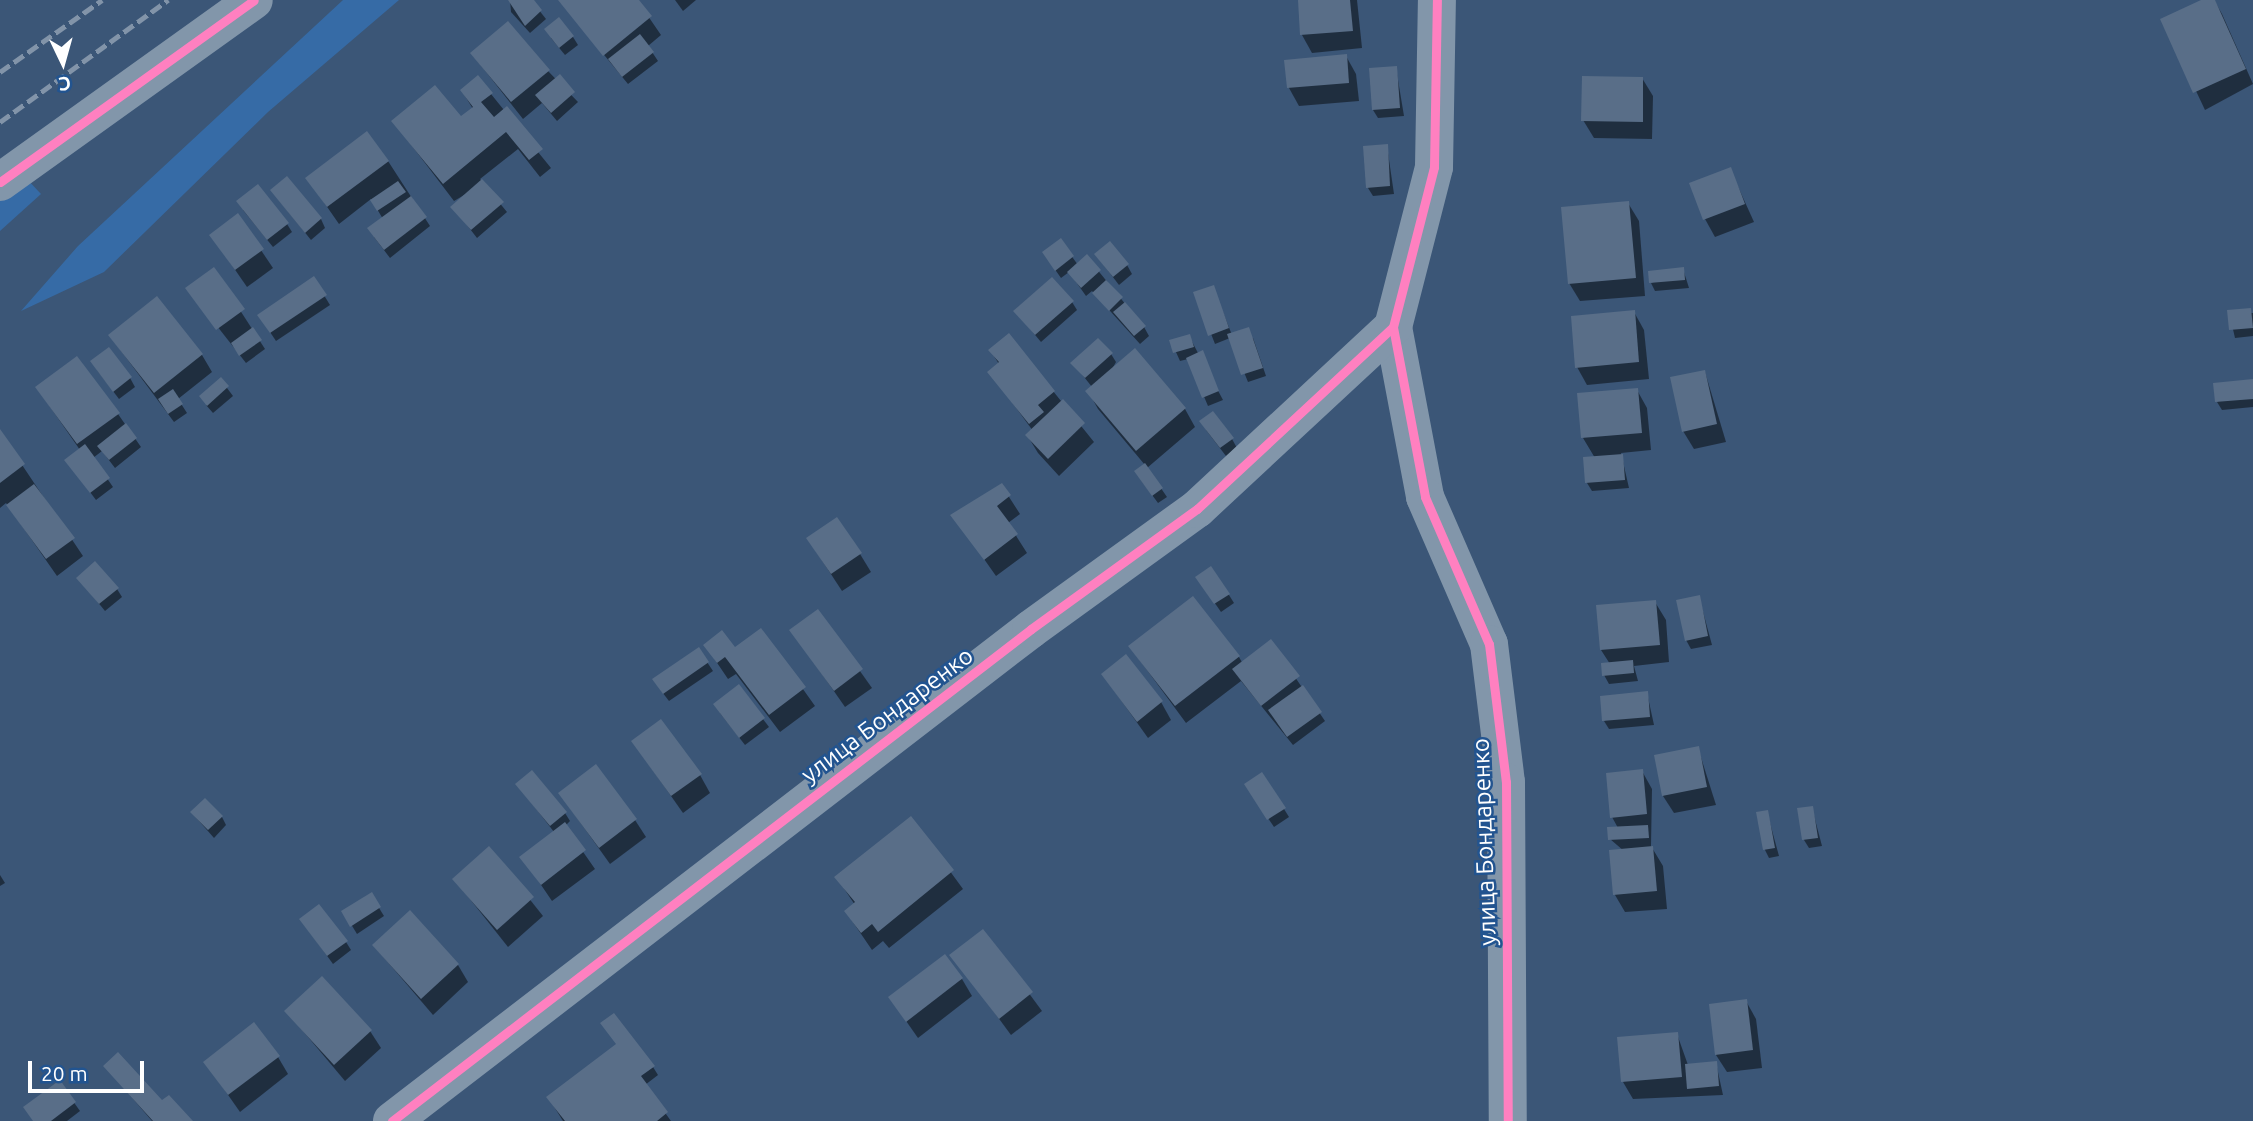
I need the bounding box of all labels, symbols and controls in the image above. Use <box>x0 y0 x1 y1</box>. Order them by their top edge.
north arrow <box>28 28 98 98</box>
text: С <box>58 72 72 95</box>
street label: улица Бондаренко <box>795 641 979 789</box>
street label: улица Бондаренко <box>1466 738 1502 946</box>
scale bar <box>32 1048 147 1092</box>
text: 20 m <box>41 1061 88 1085</box>

